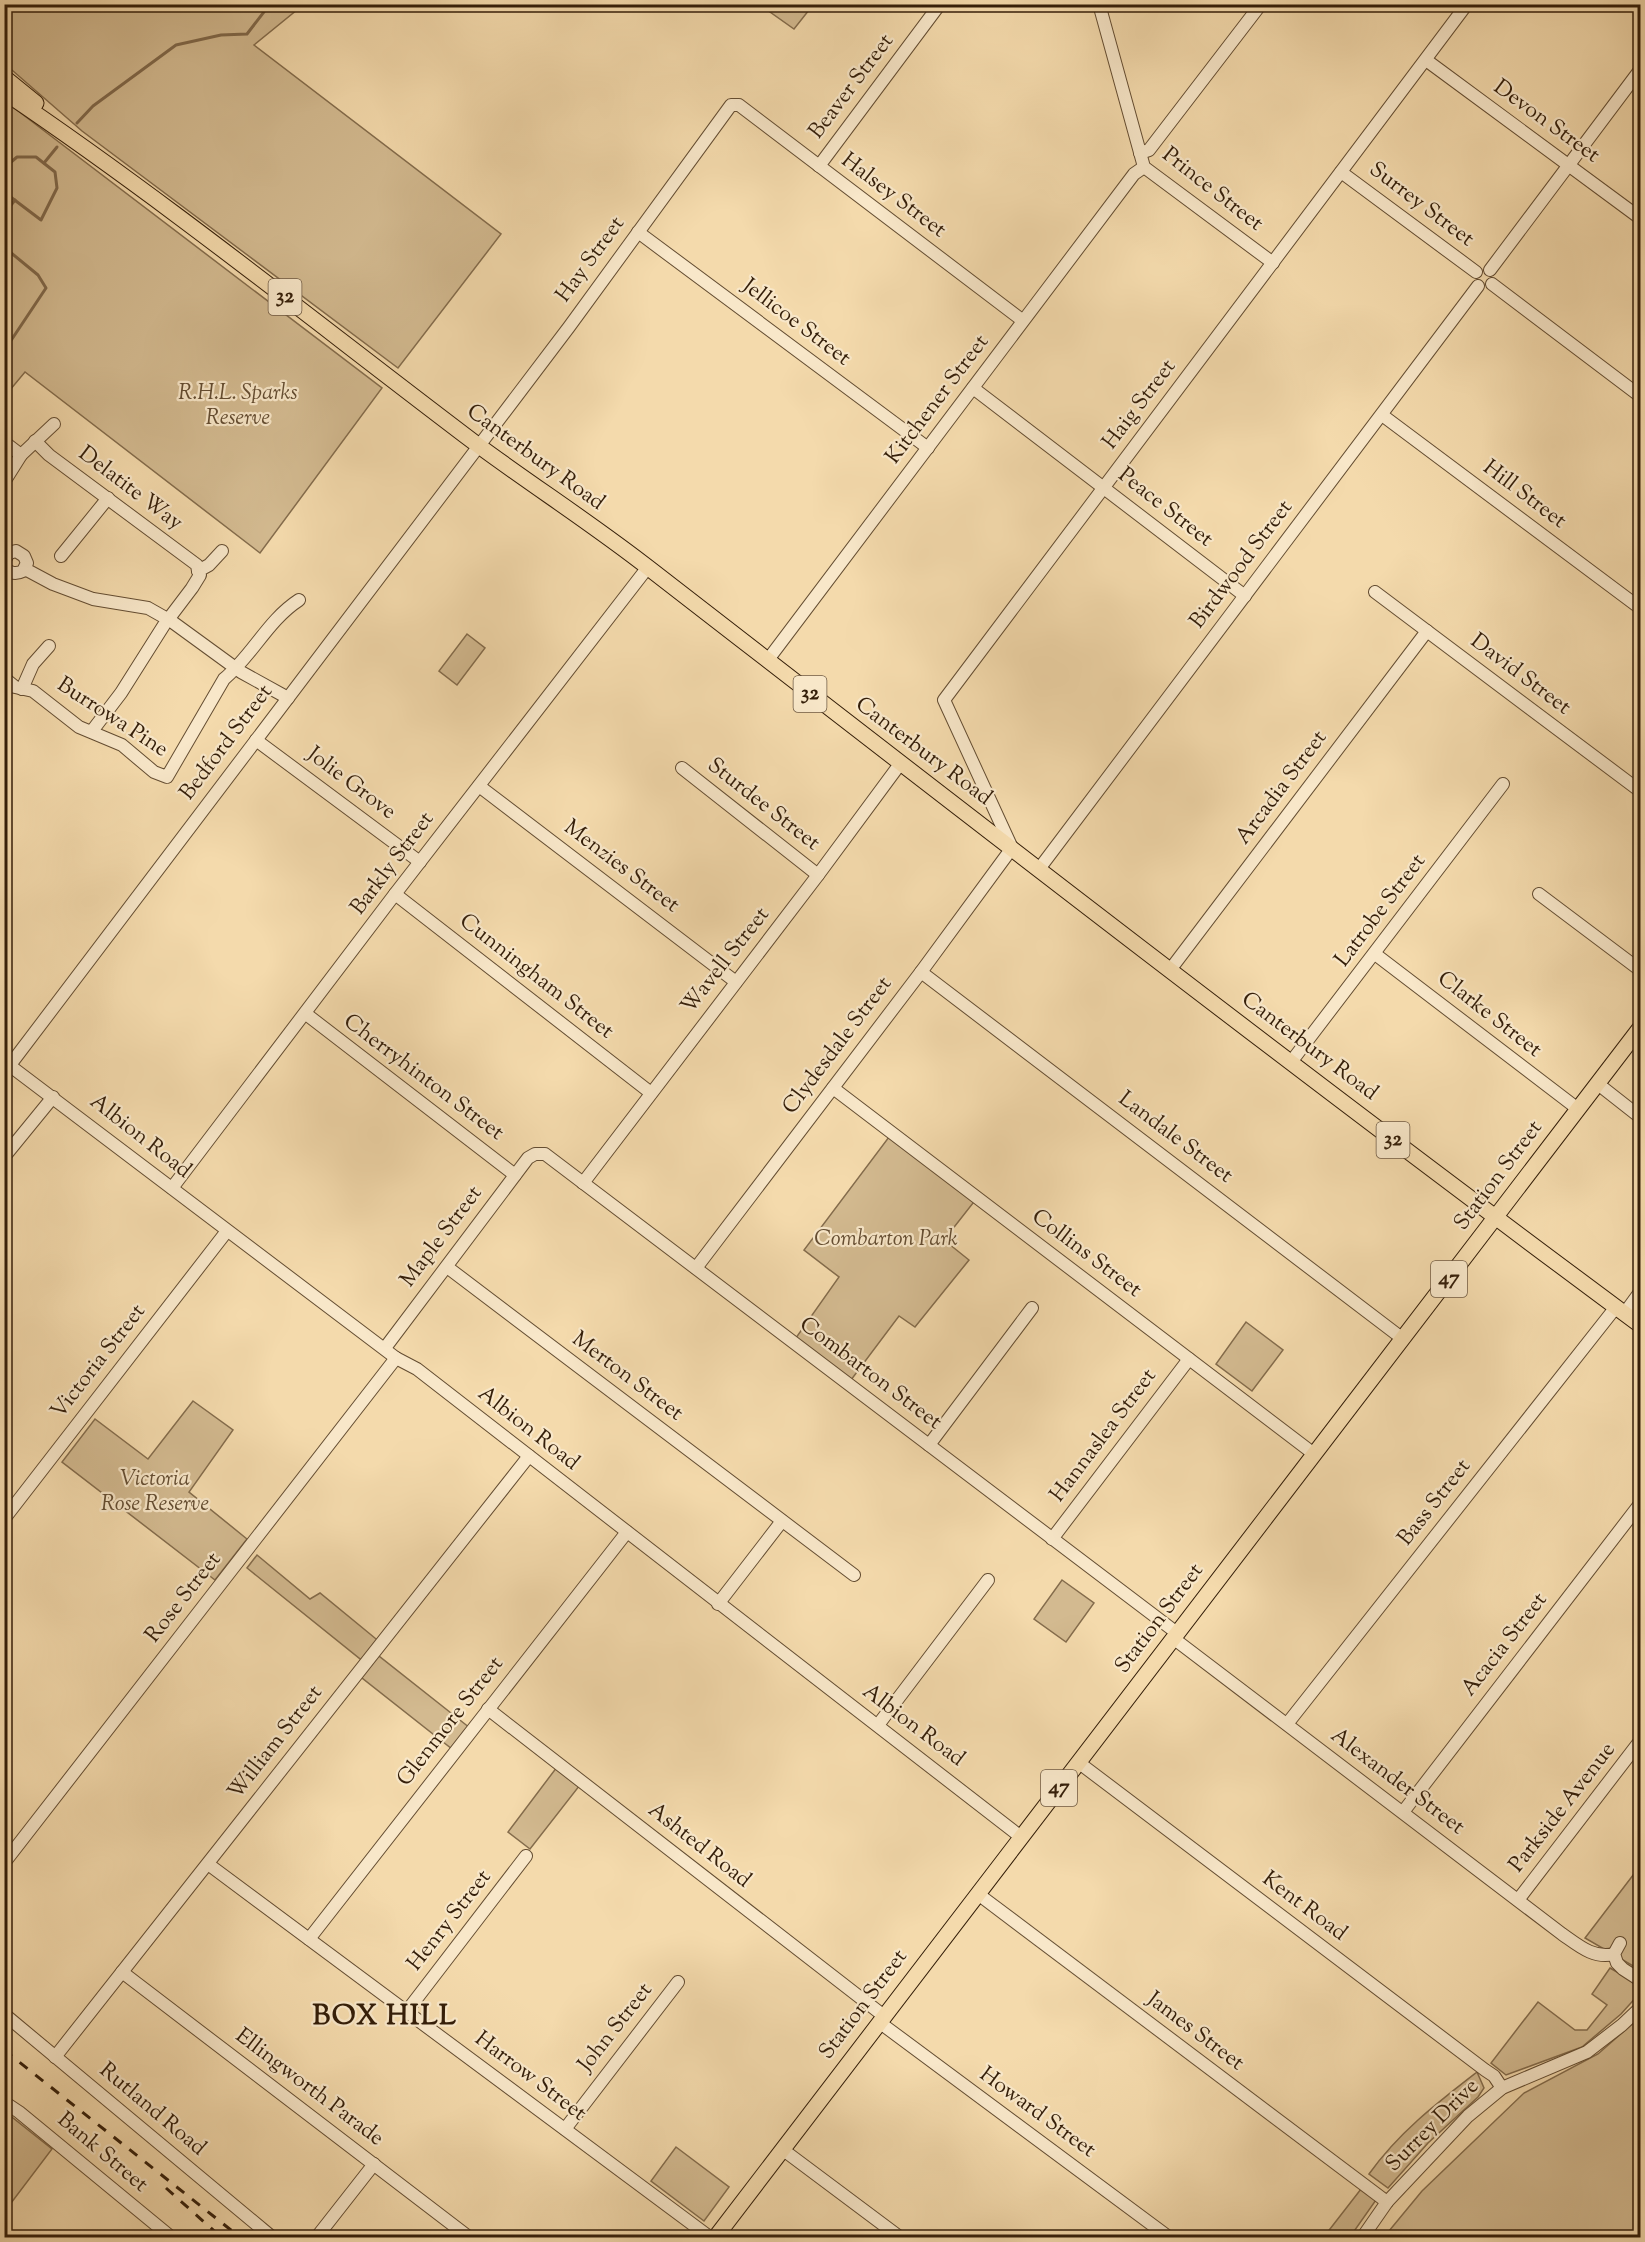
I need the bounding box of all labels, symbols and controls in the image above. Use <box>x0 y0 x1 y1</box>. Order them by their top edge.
street label: Beaver Street <box>802 27 903 146</box>
street label: Devon Street <box>1486 72 1606 172</box>
street label: Prince Street <box>1154 140 1270 240</box>
street label: Halsey Street <box>834 146 953 247</box>
street label: Surrey Street <box>1362 155 1481 256</box>
street label: Hay Street <box>549 210 634 310</box>
street label: Jellicoe Street <box>734 271 857 375</box>
road number: 32 <box>268 279 302 315</box>
street label: Kitchener Street <box>879 328 998 472</box>
street label: Haig Street <box>1095 353 1185 457</box>
park label: R.H.L. Sparks Reserve <box>178 378 298 435</box>
street label: Canterbury Road <box>459 397 611 519</box>
street label: Delatite Way <box>71 439 189 539</box>
street label: Hill Street <box>1475 453 1573 537</box>
street label: Peace Street <box>1111 461 1220 556</box>
street label: Birdwood Street <box>1183 493 1301 636</box>
street label: David Street <box>1463 626 1577 724</box>
street label: Burrowa Pine <box>50 670 174 766</box>
road number: 32 <box>794 676 826 712</box>
street label: Bedford Street <box>173 678 282 808</box>
street label: Canterbury Road <box>848 690 998 814</box>
street label: Arcadia Street <box>1228 724 1336 852</box>
street label: Jolie Grove <box>299 739 402 828</box>
street label: Sturdee Street <box>700 751 827 860</box>
street label: Barkly Street <box>343 805 443 922</box>
street label: Menzies Street <box>556 813 686 922</box>
street label: Latrobe Street <box>1328 847 1435 974</box>
street label: Wavell Street <box>674 900 778 1021</box>
street label: Cunningham Street <box>452 906 621 1048</box>
street label: Clarke Street <box>1430 964 1549 1066</box>
street label: Clydesdale Street <box>775 970 901 1122</box>
street label: Canterbury Road <box>1234 985 1384 1109</box>
street label: Cherryhinton Street <box>336 1007 510 1149</box>
street label: Landale Street <box>1111 1084 1239 1192</box>
street label: Albion Road <box>82 1087 198 1187</box>
street label: Station Street <box>1447 1114 1551 1238</box>
road number: 32 <box>1376 1122 1410 1158</box>
street label: Maple Street <box>393 1179 491 1295</box>
street label: Collins Street <box>1024 1202 1148 1306</box>
park label: Combarton Park <box>814 1224 958 1256</box>
road number: 47 <box>1431 1261 1467 1297</box>
street label: Victoria Street <box>44 1297 154 1426</box>
street label: Combarton Street <box>792 1310 948 1439</box>
street label: Merton Street <box>564 1324 690 1430</box>
street label: Hannaslea Street <box>1043 1362 1165 1510</box>
street label: Albion Road <box>470 1379 586 1479</box>
street label: Bass Street <box>1391 1452 1480 1553</box>
park label: Victoria Rose Reserve <box>101 1464 209 1521</box>
street label: Rose Street <box>138 1545 230 1650</box>
street label: Station Street <box>1108 1557 1212 1681</box>
street label: Acacia Street <box>1454 1586 1556 1704</box>
street label: Glenmore Street <box>390 1650 512 1794</box>
street label: Albion Road <box>855 1677 971 1775</box>
street label: William Street <box>221 1679 331 1807</box>
street label: Alexander Street <box>1323 1721 1471 1844</box>
street label: Parkside Avenue <box>1502 1736 1624 1880</box>
road number: 47 <box>1041 1770 1077 1806</box>
street label: Ashted Road <box>640 1795 758 1897</box>
street label: Henry Street <box>400 1863 500 1979</box>
street label: Kent Road <box>1255 1864 1353 1950</box>
street label: Station Street <box>812 1943 916 2067</box>
street label: John Street <box>570 1976 661 2080</box>
street label: James Street <box>1139 1984 1251 2080</box>
district label: BOX HILL <box>313 1997 457 2037</box>
street label: Ellingworth Parade <box>228 2021 390 2155</box>
street label: Harrow Street <box>467 2024 593 2130</box>
street label: Rutland Road <box>92 2056 212 2164</box>
street label: Howard Street <box>972 2060 1102 2167</box>
street label: Surrey Drive <box>1379 2072 1487 2180</box>
street label: Bank Street <box>49 2105 155 2201</box>

